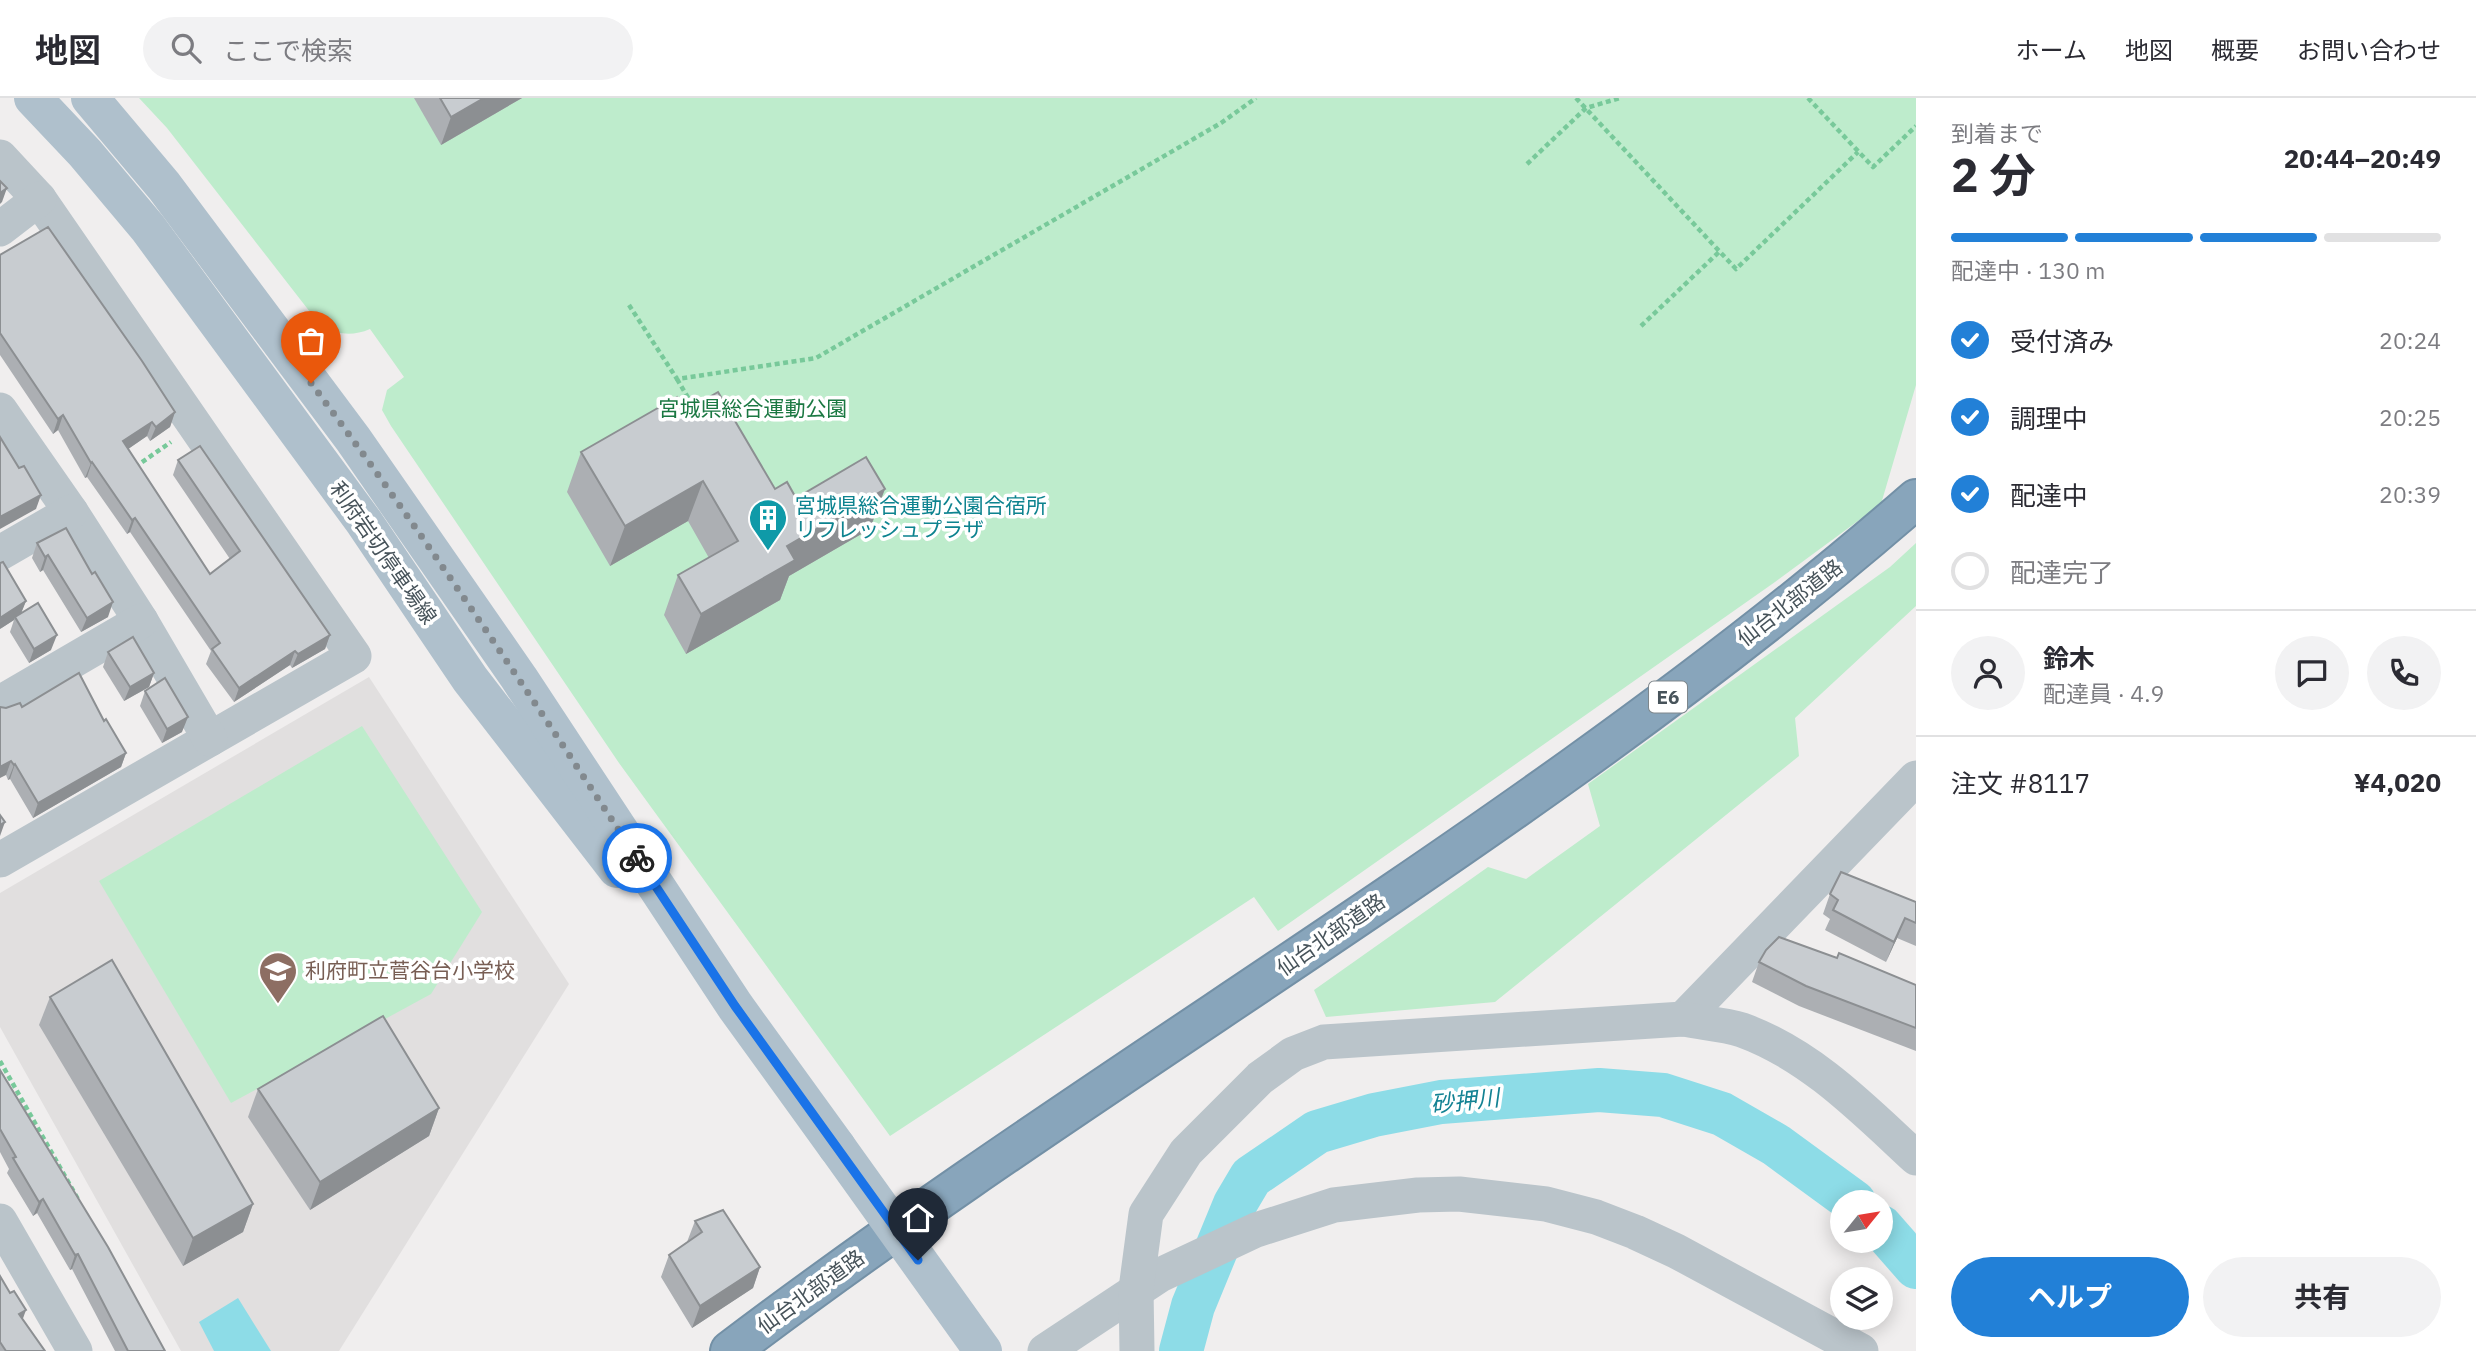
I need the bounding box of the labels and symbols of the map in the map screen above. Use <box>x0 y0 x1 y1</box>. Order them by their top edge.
pin <box>281 311 341 383</box>
park label: 宮城県総合運動公園 <box>659 394 848 422</box>
street label: 利府岩切停車場線 <box>324 476 443 629</box>
place label: 宮城県総合運動公園合宿所 リフレッシュプラザ <box>795 491 1047 543</box>
building icon: 宮城県総合運動公園合宿所 リフレッシュプラザ <box>747 497 789 552</box>
street label: 仙台北部道路 <box>1731 552 1848 652</box>
road number: E6 <box>1649 682 1687 712</box>
courier <box>602 823 672 893</box>
street label: 仙台北部道路 <box>1271 887 1390 982</box>
school or university icon: 利府町立菅谷台小学校 <box>257 950 299 1005</box>
place label: 利府町立菅谷台小学校 <box>305 956 515 984</box>
water label: 砂押川 <box>1429 1081 1504 1119</box>
pin <box>888 1188 948 1260</box>
north arrow <box>1830 1190 1894 1253</box>
street label: 仙台北部道路 <box>751 1243 870 1340</box>

